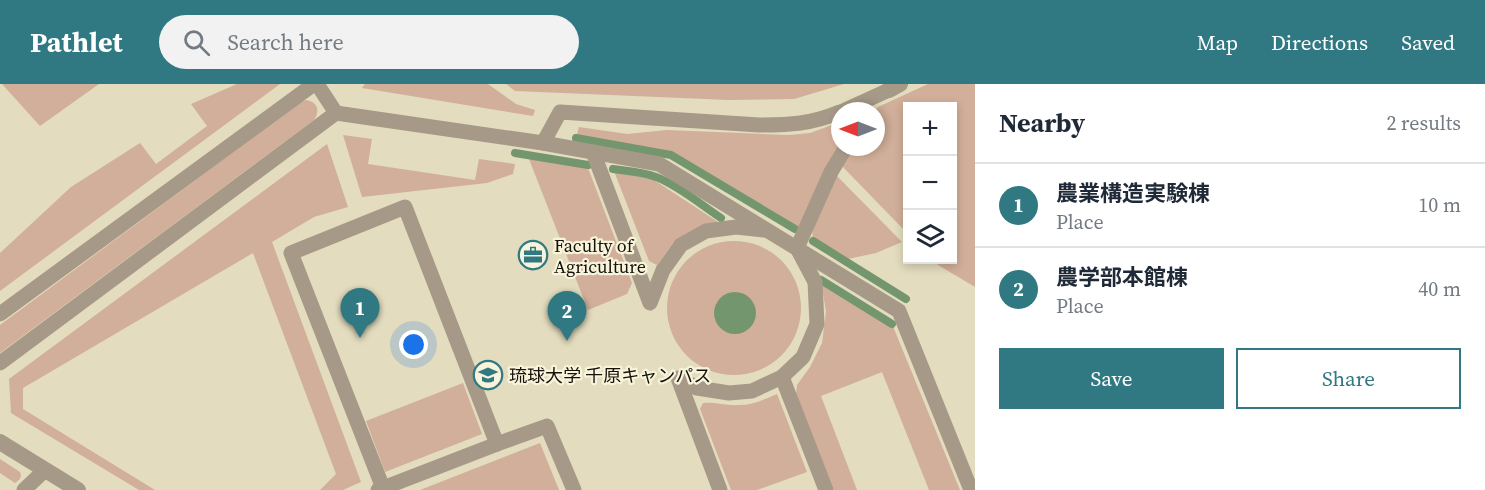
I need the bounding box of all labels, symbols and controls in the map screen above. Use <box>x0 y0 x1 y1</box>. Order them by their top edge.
search box <box>159 15 579 69</box>
text: Pathlet <box>30 23 123 61</box>
icon: search <box>180 26 213 59</box>
text: Search here <box>228 27 344 57</box>
text: Map <box>1197 28 1238 57</box>
text: Directions <box>1271 28 1368 57</box>
text: Saved <box>1401 28 1455 57</box>
north arrow <box>831 102 885 156</box>
map controls <box>903 102 957 264</box>
button: + <box>903 102 957 156</box>
text: Nearby <box>999 105 1085 141</box>
text: 2 results <box>1386 109 1461 137</box>
button: − <box>903 156 957 210</box>
text: 農業構造実験棟 <box>1056 178 1210 208</box>
text: 1 <box>1013 191 1024 219</box>
text: 10 m <box>1418 191 1461 219</box>
text: Place <box>1056 208 1104 236</box>
button: layers <box>903 210 957 264</box>
place label: Faculty of Agriculture <box>554 233 646 279</box>
office icon: Faculty of Agriculture <box>517 239 549 271</box>
text: 農学部本館棟 <box>1056 262 1188 292</box>
text: 2 <box>1013 275 1024 303</box>
text: 40 m <box>1418 275 1461 303</box>
pin: 1 <box>340 288 380 338</box>
pin: 2 <box>548 292 586 341</box>
text: Place <box>1056 292 1104 320</box>
your location <box>399 330 428 359</box>
button: Save <box>999 348 1224 409</box>
button: Share <box>1236 348 1461 409</box>
school or university icon: 琉球大学 千原キャンパス <box>472 359 504 391</box>
place label: 琉球大学 千原キャンパス <box>509 363 711 388</box>

